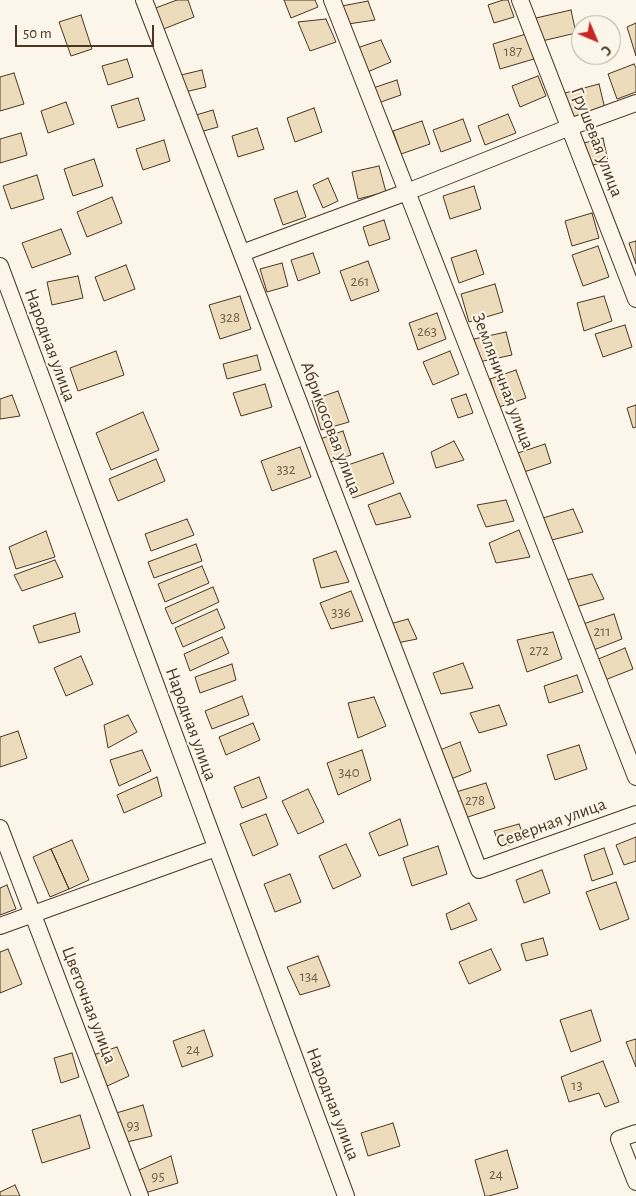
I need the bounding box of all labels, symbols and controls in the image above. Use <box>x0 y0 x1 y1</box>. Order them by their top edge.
scale bar <box>18 15 156 47</box>
north arrow <box>571 15 621 65</box>
text: 50 m <box>23 26 52 41</box>
house number: 187 <box>504 42 522 60</box>
text: С <box>598 42 614 58</box>
street label: Грушевая улица <box>566 84 628 200</box>
house number: 261 <box>350 272 370 290</box>
street label: Народная улица <box>19 285 81 405</box>
house number: 328 <box>220 308 240 326</box>
street label: Земляничная улица <box>467 310 539 452</box>
house number: 263 <box>417 322 437 340</box>
street label: Абрикосовая улица <box>296 358 366 498</box>
house number: 332 <box>276 460 296 478</box>
house number: 336 <box>331 603 351 621</box>
house number: 211 <box>593 622 611 640</box>
house number: 272 <box>529 641 549 659</box>
street label: Народная улица <box>160 664 222 784</box>
house number: 340 <box>338 763 360 781</box>
house number: 278 <box>465 791 485 809</box>
street label: Северная улица <box>493 793 609 853</box>
street label: Цветочная улица <box>57 943 121 1067</box>
house number: 134 <box>300 967 318 985</box>
house number: 24 <box>186 1040 200 1058</box>
street label: Народная улица <box>302 1045 364 1163</box>
house number: 13 <box>571 1076 583 1094</box>
house number: 93 <box>126 1116 140 1134</box>
house number: 24 <box>489 1165 503 1183</box>
house number: 95 <box>151 1167 165 1185</box>

